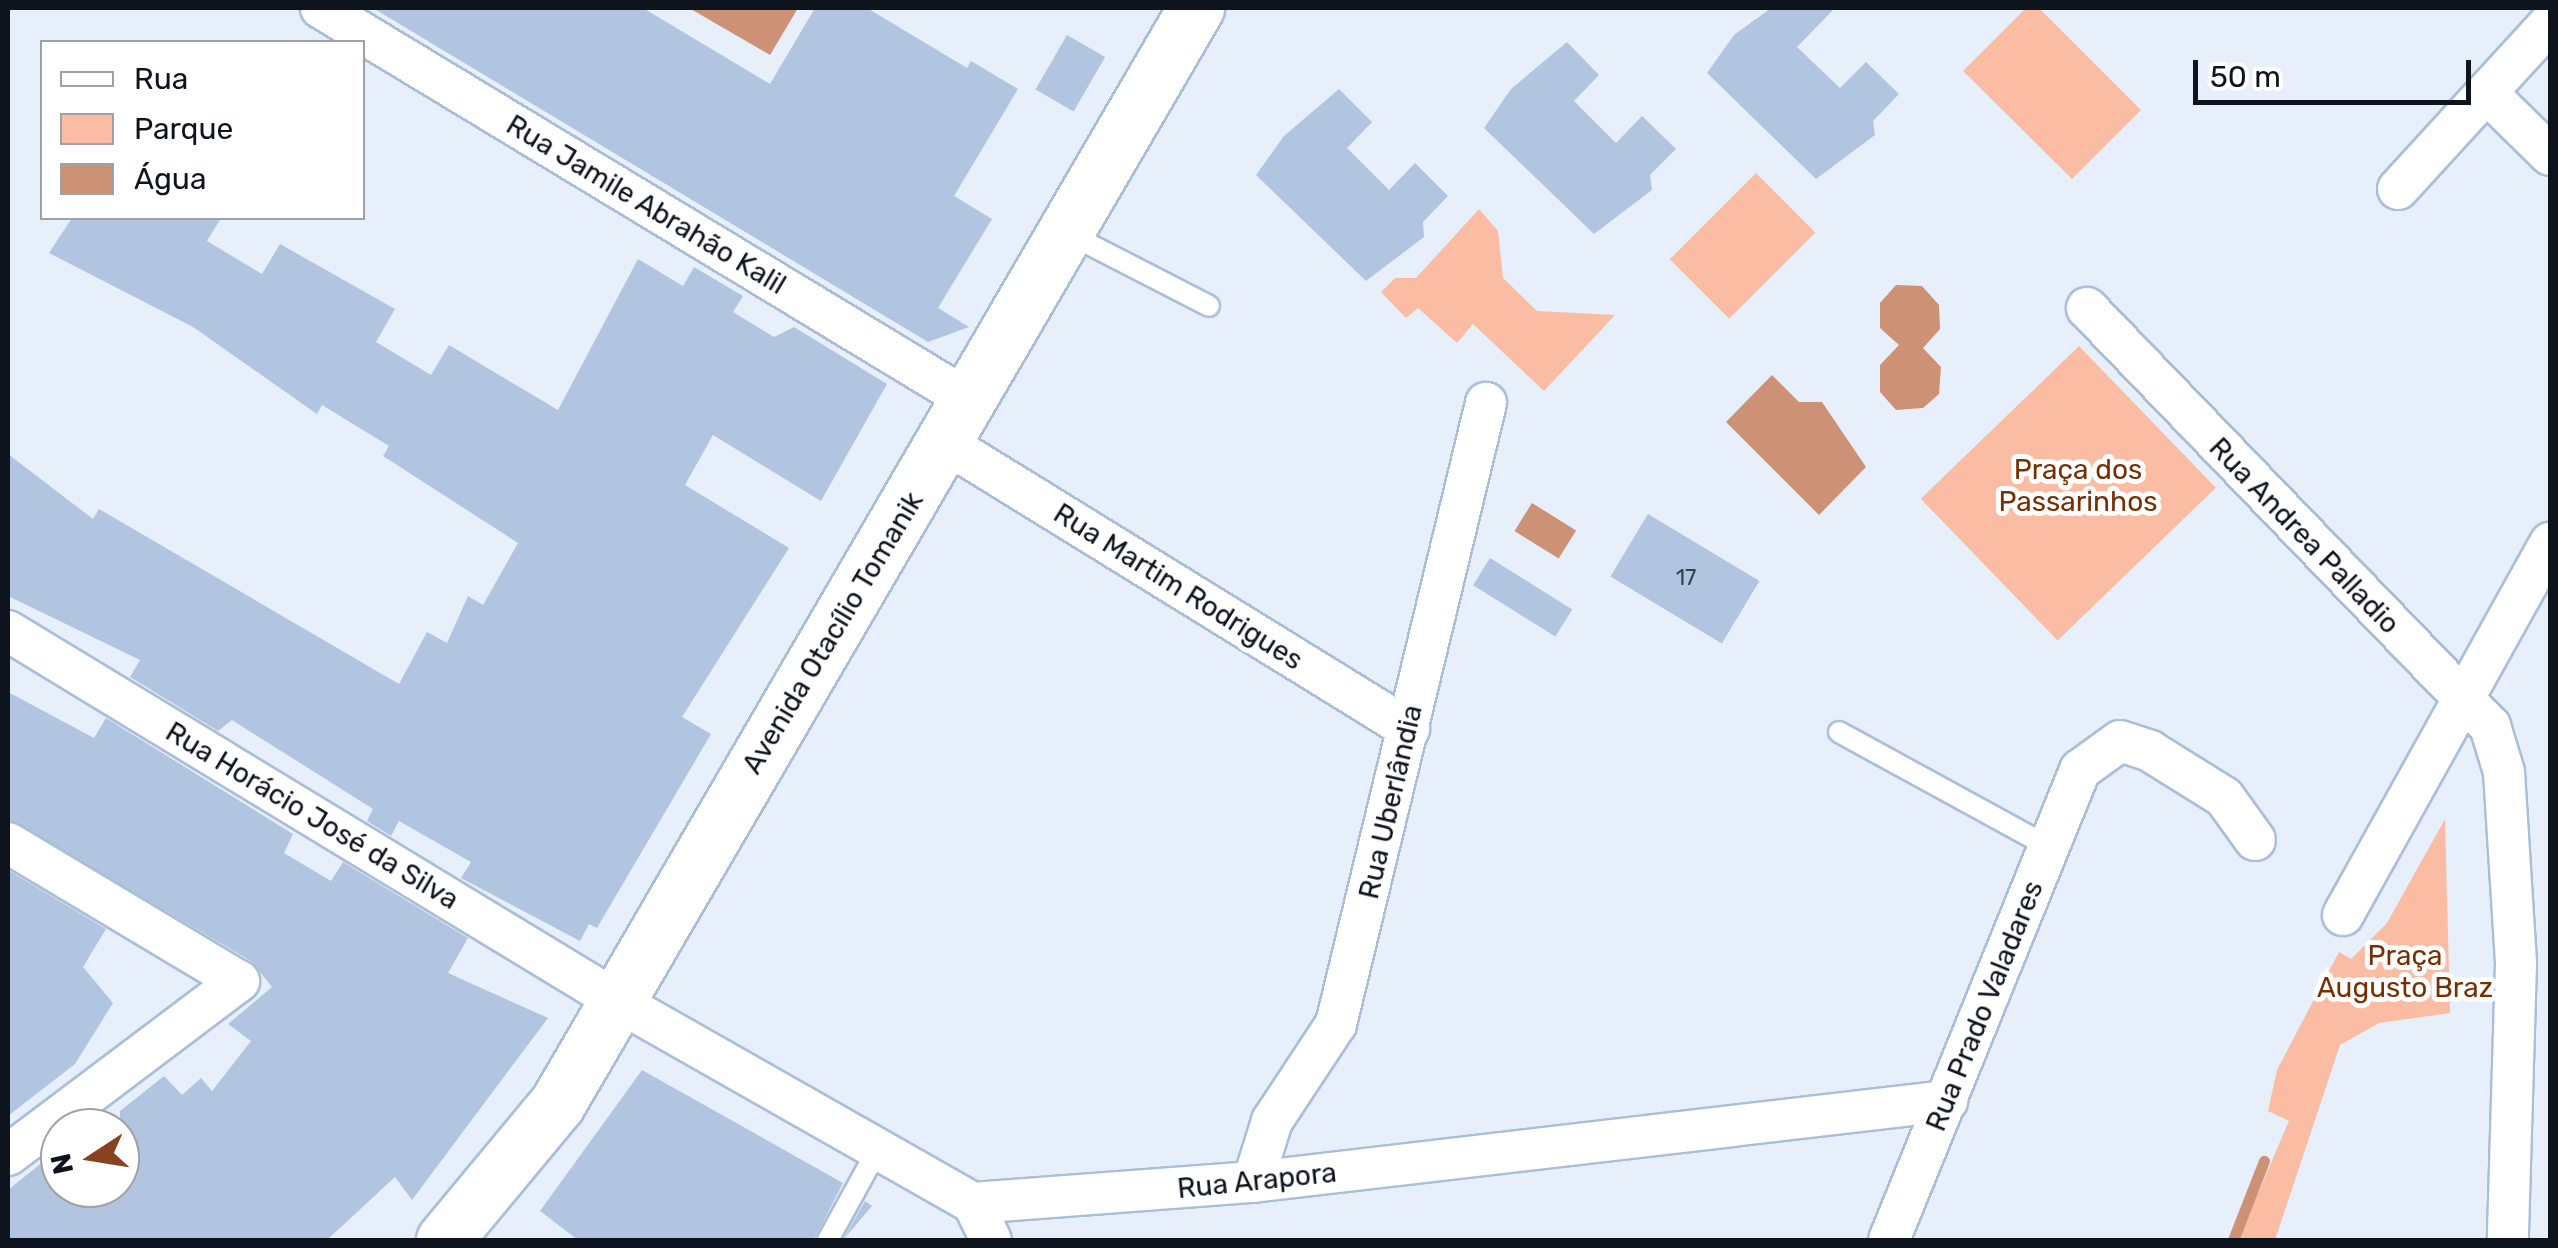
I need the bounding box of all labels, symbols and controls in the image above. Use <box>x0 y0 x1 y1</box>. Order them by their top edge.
legend <box>40 40 365 220</box>
scale bar <box>2198 40 2476 102</box>
text: 50 m <box>2210 59 2281 95</box>
text: Rua <box>134 61 188 97</box>
street label: Rua Jamile Abrahão Kalil <box>500 108 792 302</box>
text: Parque <box>134 111 233 147</box>
text: Água <box>134 161 206 197</box>
street label: Rua Andrea Palladio <box>2202 431 2406 641</box>
park label: Praça dos Passarinhos <box>1999 453 2157 519</box>
street label: Avenida Otacílio Tomanik <box>735 486 931 780</box>
street label: Rua Martim Rodrigues <box>1047 497 1309 677</box>
house number: 17 <box>1676 565 1696 591</box>
street label: Rua Uberlândia <box>1352 702 1430 902</box>
street label: Rua Horácio José da Silva <box>160 715 464 917</box>
street label: Rua Prado Valadares <box>1919 876 2051 1136</box>
park label: Praça Augusto Braz <box>2317 939 2493 1005</box>
north arrow <box>40 1108 140 1208</box>
text: N <box>44 1151 80 1177</box>
street label: Rua Arapora <box>1175 1156 1339 1206</box>

